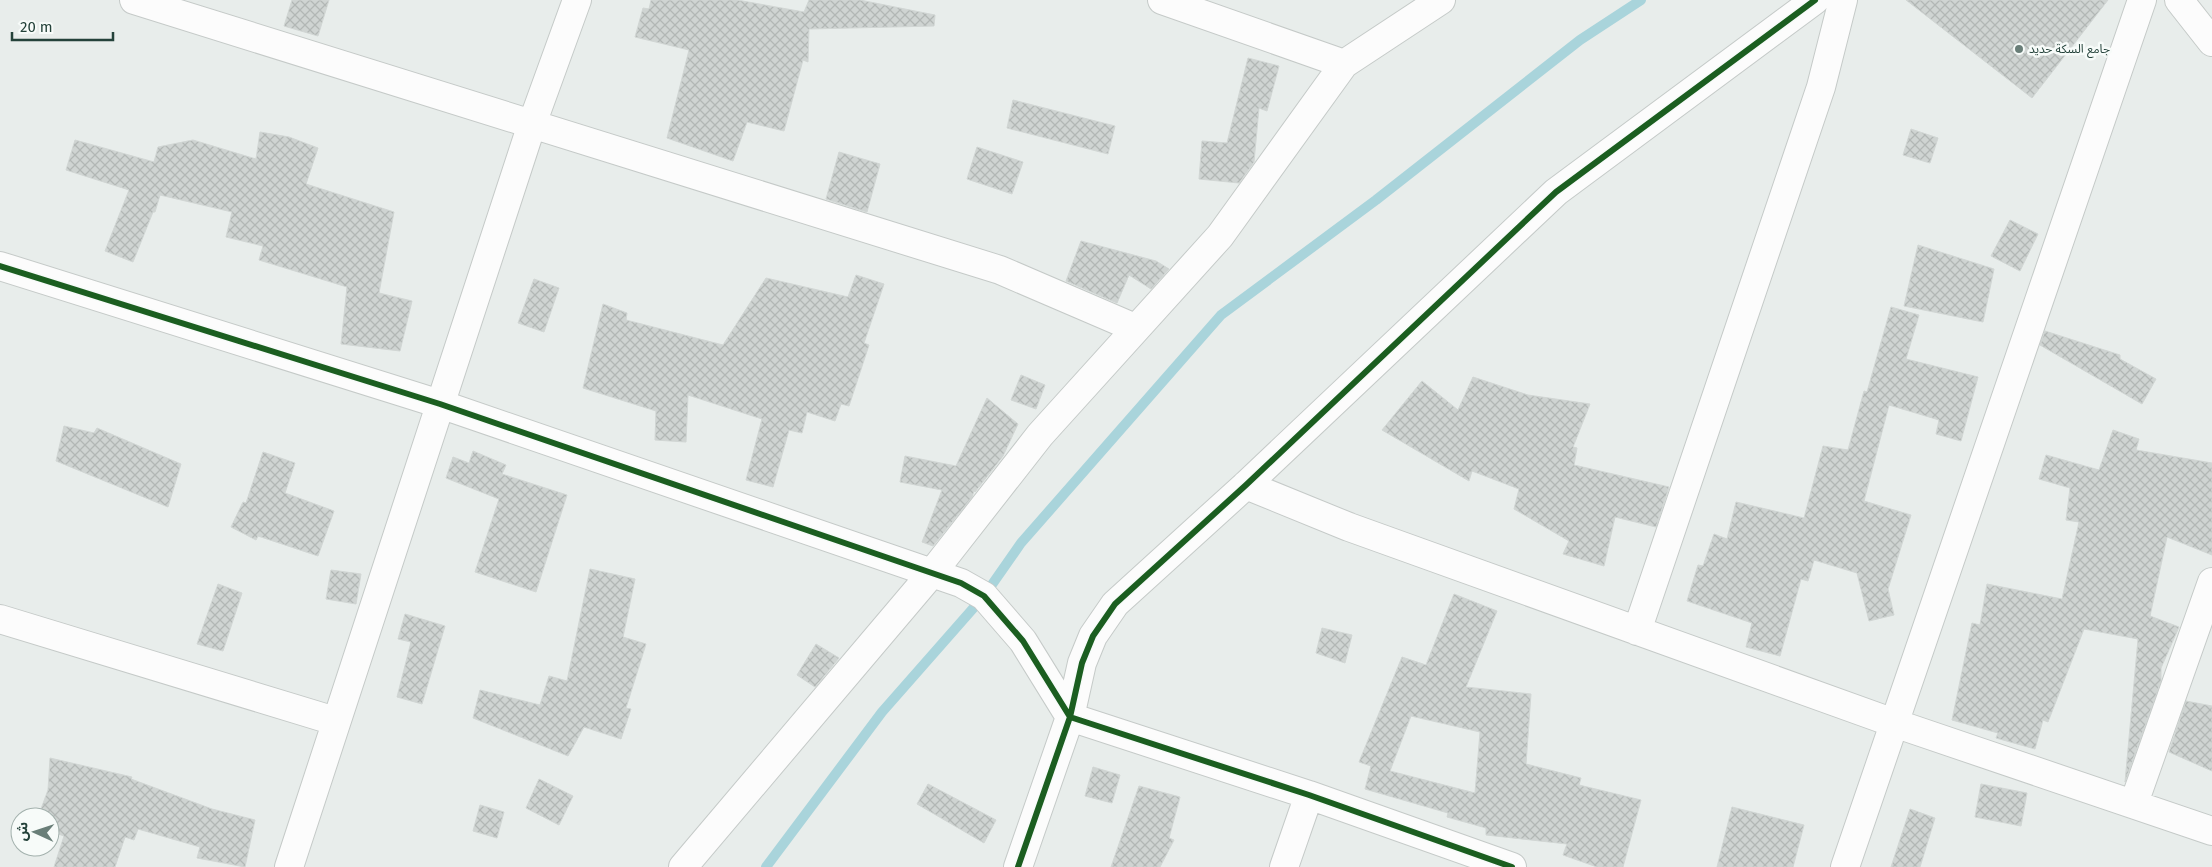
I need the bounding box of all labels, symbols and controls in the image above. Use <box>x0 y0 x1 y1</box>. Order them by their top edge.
scale bar <box>12 10 114 42</box>
text: 20 m <box>20 18 53 36</box>
place label: جامع السكة حديد <box>2029 42 2110 58</box>
marker: جامع السكة حديد <box>2013 43 2025 55</box>
north arrow <box>10 807 60 857</box>
text: ش <box>14 821 32 841</box>

